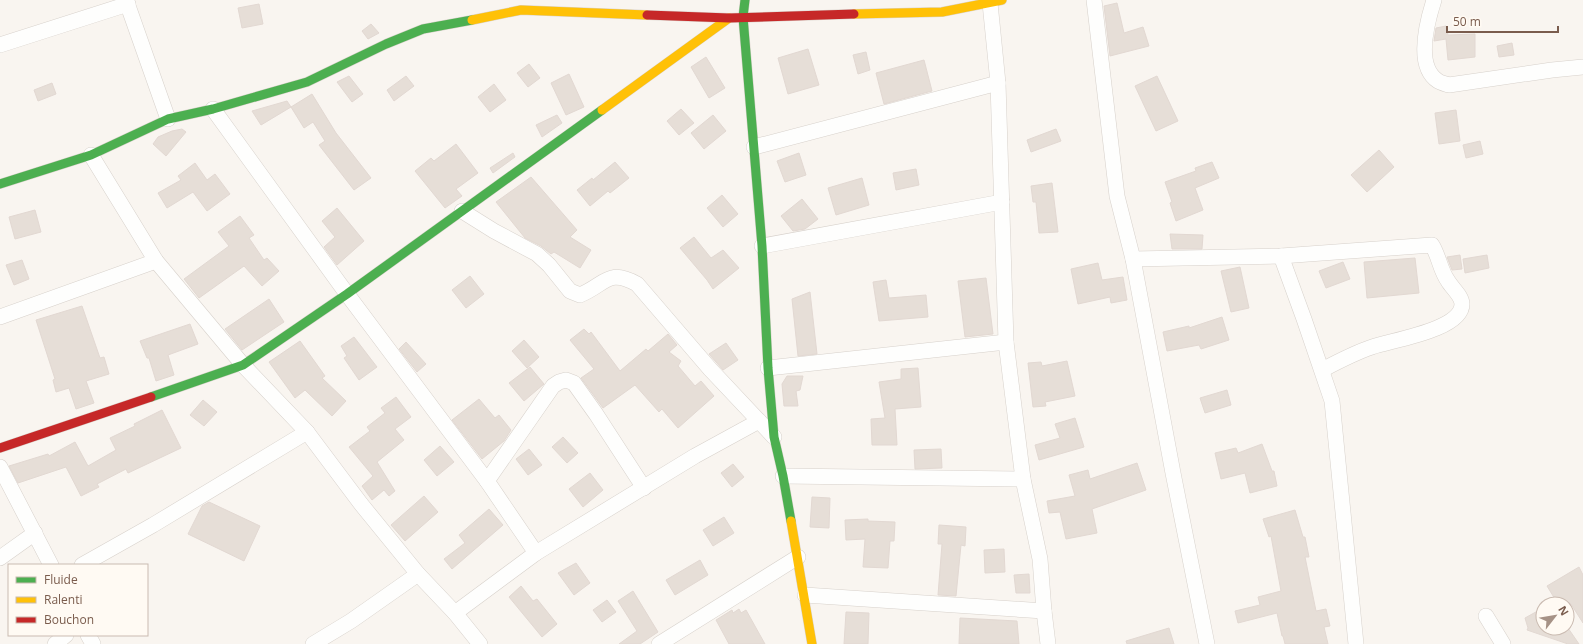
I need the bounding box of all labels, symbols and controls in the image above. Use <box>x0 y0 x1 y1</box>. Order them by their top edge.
scale bar <box>1447 8 1558 34</box>
text: 50 m <box>1453 13 1481 30</box>
legend <box>8 564 148 636</box>
text: Fluide <box>44 571 78 588</box>
text: Ralenti <box>44 591 83 608</box>
north arrow <box>1535 596 1575 636</box>
text: N <box>1555 603 1573 618</box>
text: Bouchon <box>44 611 94 628</box>

